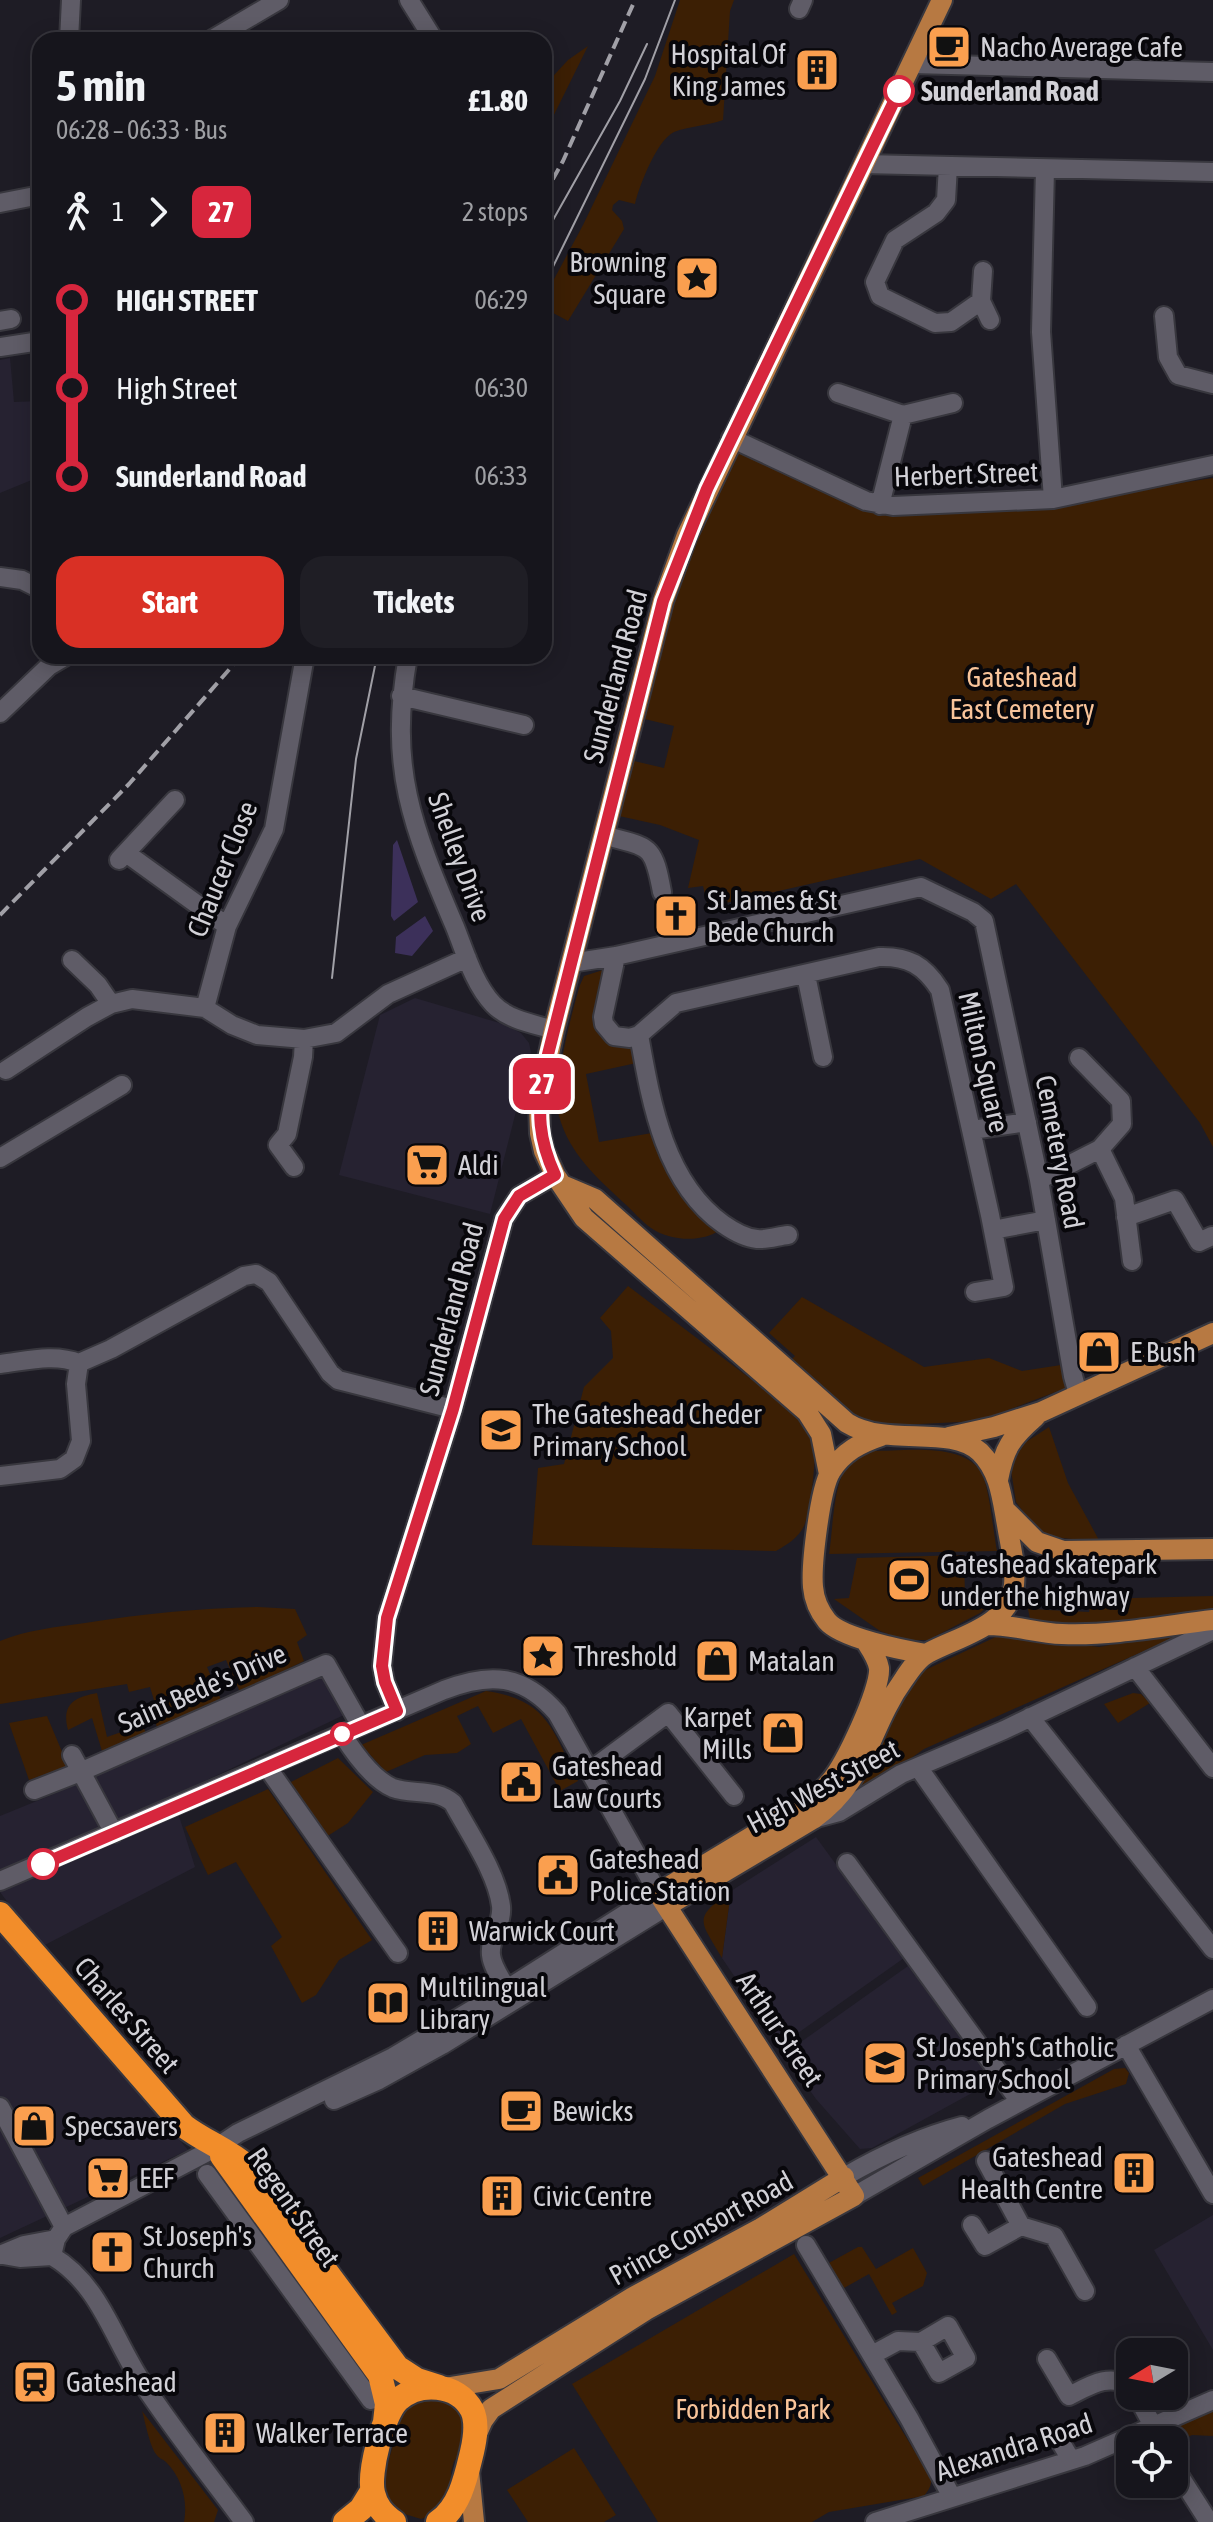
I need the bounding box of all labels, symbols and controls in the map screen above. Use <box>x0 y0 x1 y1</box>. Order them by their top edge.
cafe icon: Nacho Average Cafe <box>925 23 973 71</box>
place label: Nacho Average Cafe <box>980 31 1183 63</box>
place label: Hospital Of King James <box>671 38 786 102</box>
building icon: Hospital Of King James <box>793 46 841 94</box>
text: 5 min <box>56 60 146 110</box>
place label: Sunderland Road <box>921 75 1099 107</box>
marker: Sunderland Road <box>884 76 914 106</box>
text: £1.80 <box>468 83 528 117</box>
text: 06:28 – 06:33 · Bus <box>56 115 227 145</box>
icon: walk <box>56 190 100 234</box>
icon: forward <box>136 190 180 234</box>
text: 27 <box>208 196 235 228</box>
text: 1 <box>112 197 124 227</box>
text: 2 stops <box>462 197 528 227</box>
place label: Browning Square <box>569 246 666 310</box>
place icon: Browning Square <box>673 254 721 302</box>
text: HIGH STREET <box>116 283 258 317</box>
text: 06:29 <box>474 285 528 315</box>
text: High Street <box>116 371 238 405</box>
text: 06:30 <box>474 373 528 403</box>
street label: Herbert Street <box>893 455 1039 493</box>
text: Sunderland Road <box>116 459 306 493</box>
text: 06:33 <box>474 461 528 491</box>
button: Start <box>56 556 284 648</box>
button: Tickets <box>300 556 528 648</box>
street label: Sunderland Road <box>577 586 653 766</box>
park label: Gateshead East Cemetery <box>949 661 1095 725</box>
street label: Shelley Drive <box>422 788 498 926</box>
street label: Chaucer Close <box>180 797 264 941</box>
place label: St James & St Bede Church <box>707 884 837 948</box>
church icon: St James & St Bede Church <box>652 892 700 940</box>
street label: Milton Square <box>952 988 1016 1136</box>
line badge: 27 <box>506 1058 578 1110</box>
text: 27 <box>529 1068 555 1100</box>
street label: Cemetery Road <box>1029 1072 1091 1232</box>
supermarket icon: Aldi <box>403 1141 451 1189</box>
place label: Aldi <box>458 1149 499 1181</box>
street label: Sunderland Road <box>413 1219 489 1399</box>
shop icon: E Bush <box>1075 1328 1123 1376</box>
place label: E Bush <box>1130 1336 1196 1368</box>
place label: The Gateshead Cheder Primary School <box>532 1398 762 1462</box>
school or university icon: The Gateshead Cheder Primary School <box>477 1406 525 1454</box>
place label: Gateshead skatepark under the highway <box>940 1548 1157 1612</box>
sports icon: Gateshead skatepark under the highway <box>885 1556 933 1604</box>
place icon: Threshold <box>519 1632 567 1680</box>
street label: Saint Bede's Drive <box>113 1637 291 1739</box>
shop icon: Matalan <box>693 1637 741 1685</box>
place label: Threshold <box>574 1640 677 1672</box>
place label: Matalan <box>748 1645 835 1677</box>
place label: Karpet Mills <box>684 1701 752 1765</box>
shop icon: Karpet Mills <box>759 1709 807 1757</box>
unlabelled marker <box>331 1723 353 1745</box>
street label: High West Street <box>742 1733 904 1839</box>
place label: Gateshead Law Courts <box>552 1750 663 1814</box>
public building icon: Gateshead Law Courts <box>497 1758 545 1806</box>
place label: Gateshead Police Station <box>589 1843 730 1907</box>
unlabelled marker <box>28 1849 58 1879</box>
public building icon: Gateshead Police Station <box>534 1851 582 1899</box>
building icon: Warwick Court <box>414 1907 462 1955</box>
place label: Warwick Court <box>469 1915 615 1947</box>
street label: Charles Street <box>68 1951 186 2079</box>
street label: Arthur Street <box>730 1966 830 2092</box>
place label: Multilingual Library <box>419 1971 547 2035</box>
library icon: Multilingual Library <box>364 1979 412 2027</box>
place label: St Joseph's Catholic Primary School <box>916 2031 1114 2095</box>
school or university icon: St Joseph's Catholic Primary School <box>861 2039 909 2087</box>
cafe icon: Bewicks <box>497 2087 545 2135</box>
place label: Bewicks <box>552 2095 633 2127</box>
shop icon: Specsavers <box>10 2102 58 2150</box>
place label: Specsavers <box>65 2110 178 2142</box>
street label: Regent Street <box>241 2141 347 2273</box>
place label: Gateshead Health Centre <box>960 2141 1103 2205</box>
building icon: Gateshead Health Centre <box>1110 2149 1158 2197</box>
supermarket icon: EEF <box>84 2154 132 2202</box>
place label: EEF <box>139 2162 174 2194</box>
street label: Prince Consort Road <box>604 2164 798 2292</box>
building icon: Civic Centre <box>478 2172 526 2220</box>
place label: Civic Centre <box>533 2180 652 2212</box>
place label: St Joseph's Church <box>143 2220 252 2284</box>
church icon: St Joseph's Church <box>88 2228 136 2276</box>
north arrow <box>1116 2338 1188 2410</box>
map controls <box>1116 2338 1188 2498</box>
station icon: Gateshead <box>11 2358 59 2406</box>
place label: Gateshead <box>66 2366 177 2398</box>
park label: Forbidden Park <box>675 2393 831 2425</box>
street label: Alexandra Road <box>932 2407 1096 2487</box>
building icon: Walker Terrace <box>201 2409 249 2457</box>
place label: Walker Terrace <box>256 2417 408 2449</box>
button: locate <box>1116 2426 1188 2498</box>

